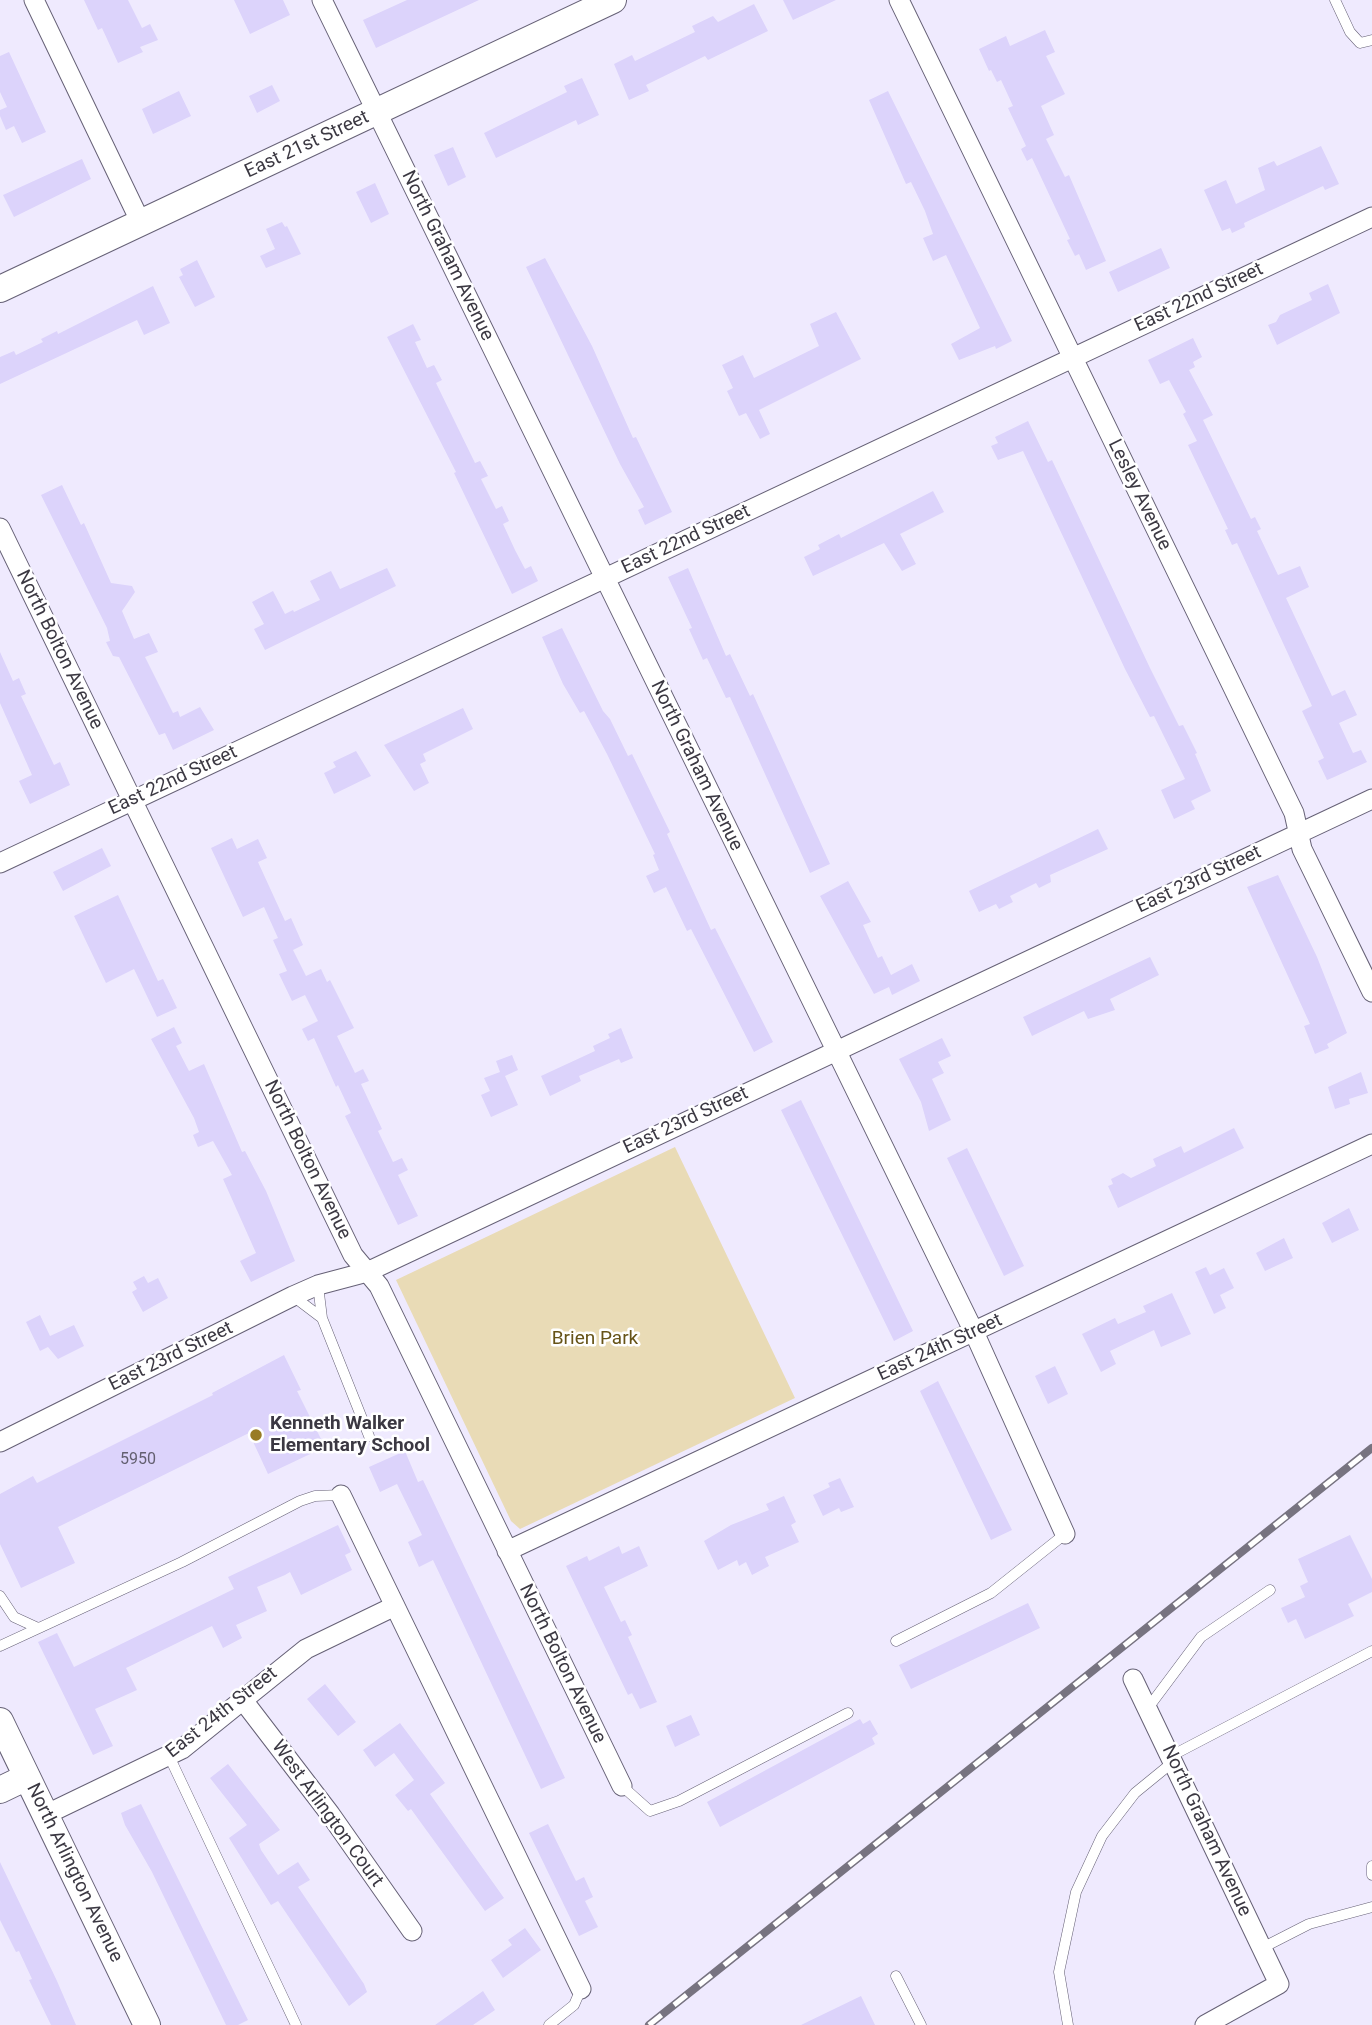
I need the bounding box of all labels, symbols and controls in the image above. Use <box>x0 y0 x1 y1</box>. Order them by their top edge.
street label: East 21st Street <box>241 106 373 184</box>
street label: North Graham Avenue <box>396 167 498 345</box>
street label: East 22nd Street <box>1131 258 1267 338</box>
street label: Lesley Avenue <box>1102 436 1176 554</box>
street label: East 22nd Street <box>618 500 754 580</box>
street label: North Bolton Avenue <box>11 567 107 733</box>
street label: North Graham Avenue <box>645 677 747 855</box>
street label: East 22nd Street <box>105 741 241 821</box>
street label: East 23rd Street <box>1133 841 1265 919</box>
street label: North Bolton Avenue <box>259 1077 355 1243</box>
street label: East 23rd Street <box>620 1082 752 1160</box>
street label: East 24th Street <box>874 1309 1006 1387</box>
street label: East 23rd Street <box>105 1317 237 1397</box>
park label: Brien Park <box>552 1328 638 1350</box>
place label: Kenneth Walker Elementary School <box>270 1413 430 1457</box>
marker: Kenneth Walker Elementary School <box>248 1427 264 1443</box>
house number: 5950 <box>120 1450 156 1470</box>
street label: North Bolton Avenue <box>514 1581 610 1747</box>
street label: East 24th Street <box>162 1663 282 1763</box>
street label: West Arlington Court <box>266 1736 388 1892</box>
street label: North Graham Avenue <box>1156 1742 1256 1920</box>
street label: North Arlington Avenue <box>21 1780 127 1966</box>

